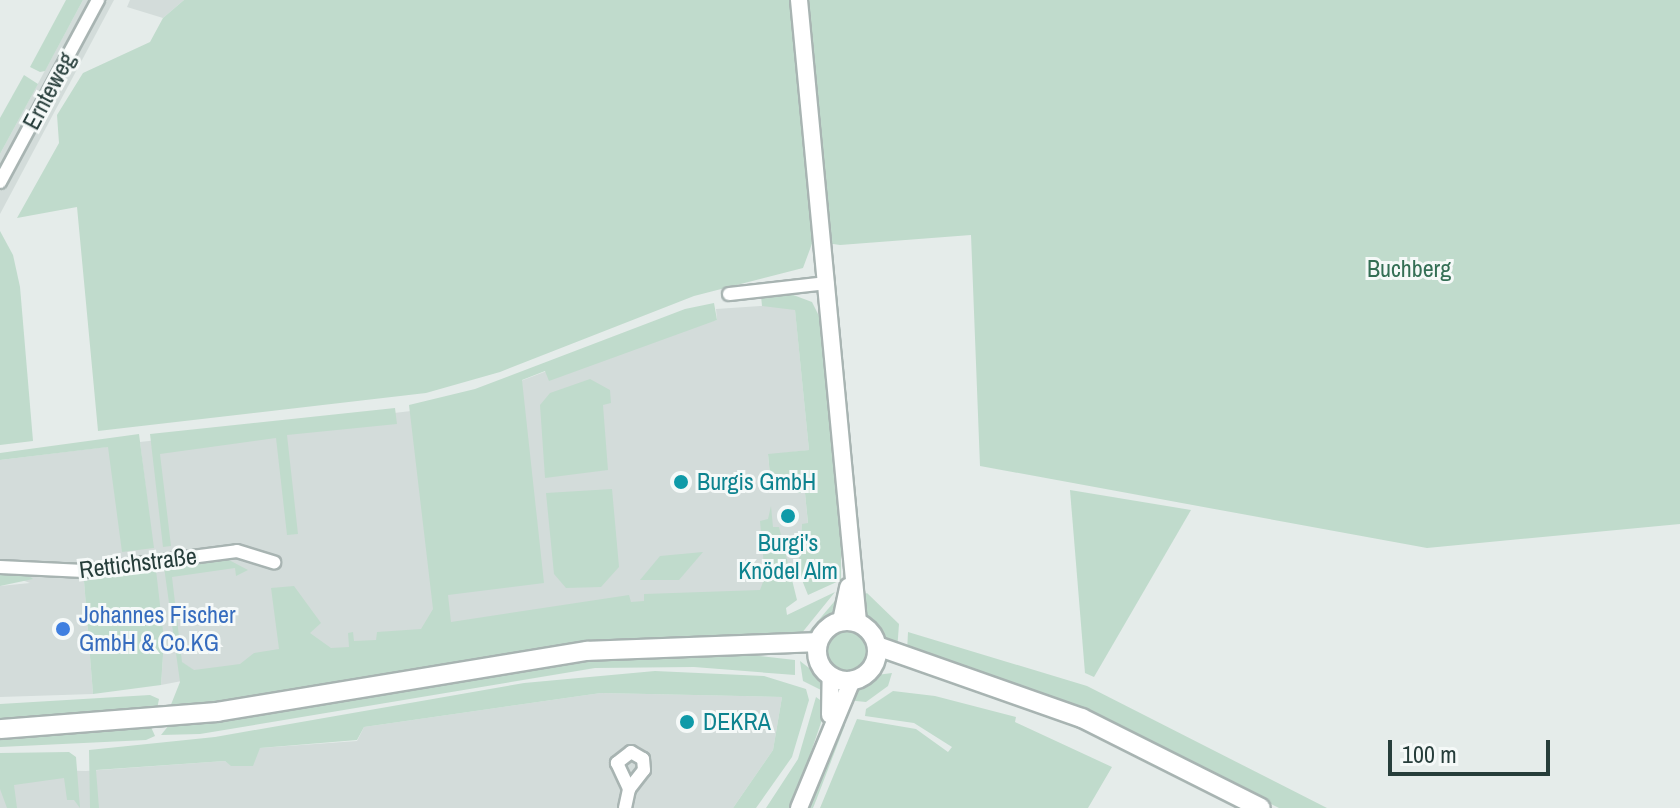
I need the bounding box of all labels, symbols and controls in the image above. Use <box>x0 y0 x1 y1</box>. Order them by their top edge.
street label: Ernteweg <box>17 48 81 134</box>
park label: Buchberg <box>1367 255 1451 283</box>
place label: Burgis GmbH <box>697 468 816 496</box>
marker: Burgis GmbH <box>672 473 690 491</box>
marker: Burgi's Knödel Alm <box>779 507 797 525</box>
place label: Burgi's Knödel Alm <box>738 529 838 585</box>
street label: Rettichstraße <box>78 542 198 584</box>
place label: Johannes Fischer GmbH & Co.KG <box>79 601 235 657</box>
marker: Johannes Fischer GmbH & Co.KG <box>54 620 72 638</box>
place label: DEKRA <box>703 708 771 736</box>
marker: DEKRA <box>678 713 696 731</box>
scale bar <box>1392 724 1554 774</box>
text: 100 m <box>1402 738 1457 770</box>

